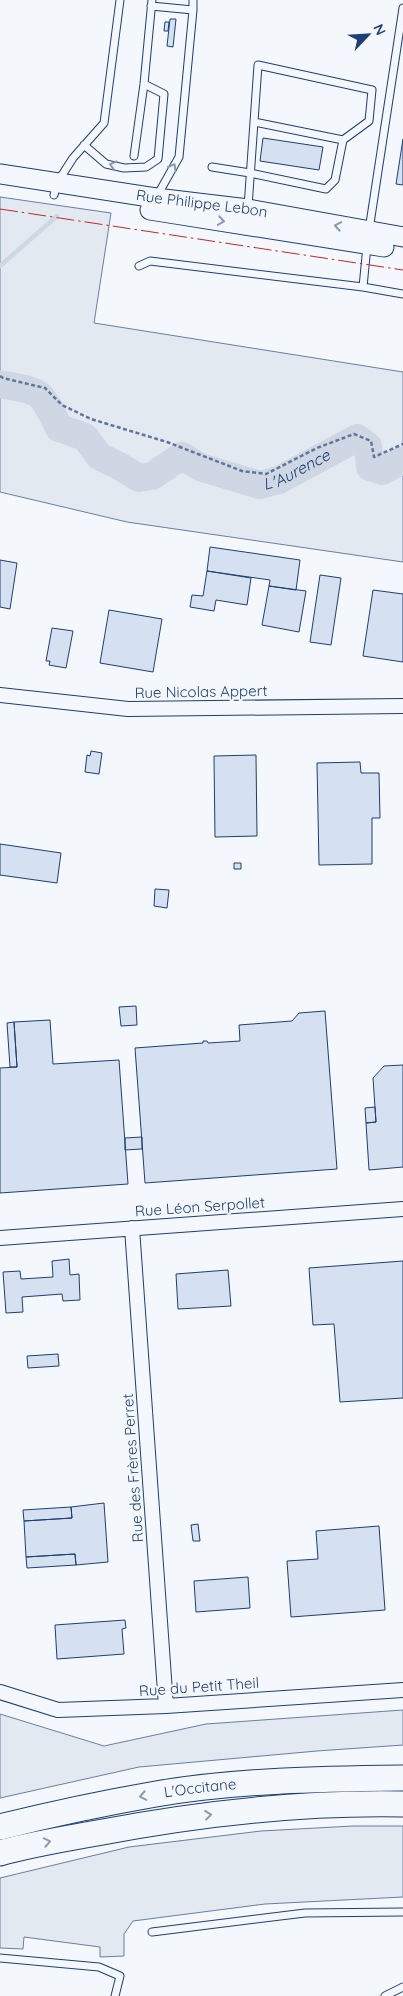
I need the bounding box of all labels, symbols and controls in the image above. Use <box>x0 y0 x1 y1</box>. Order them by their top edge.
north arrow <box>343 10 393 60</box>
text: N <box>369 21 390 38</box>
one-way arrow <box>109 161 117 171</box>
one-way arrow <box>167 164 177 173</box>
street label: Rue Philippe Lebon <box>135 185 269 221</box>
one-way arrow <box>217 215 226 225</box>
one-way arrow <box>333 221 342 231</box>
water label: L'Aurence <box>261 444 334 494</box>
street label: Rue Nicolas Appert <box>134 681 268 702</box>
street label: Rue Léon Serpollet <box>134 1192 266 1221</box>
street label: Rue des Frères Perret <box>118 1393 147 1543</box>
street label: Rue du Petit Theil <box>138 1673 260 1700</box>
street label: L'Occitane <box>163 1774 237 1802</box>
one-way arrow <box>138 1791 147 1801</box>
one-way arrow <box>204 1810 212 1821</box>
one-way arrow <box>43 1838 52 1848</box>

